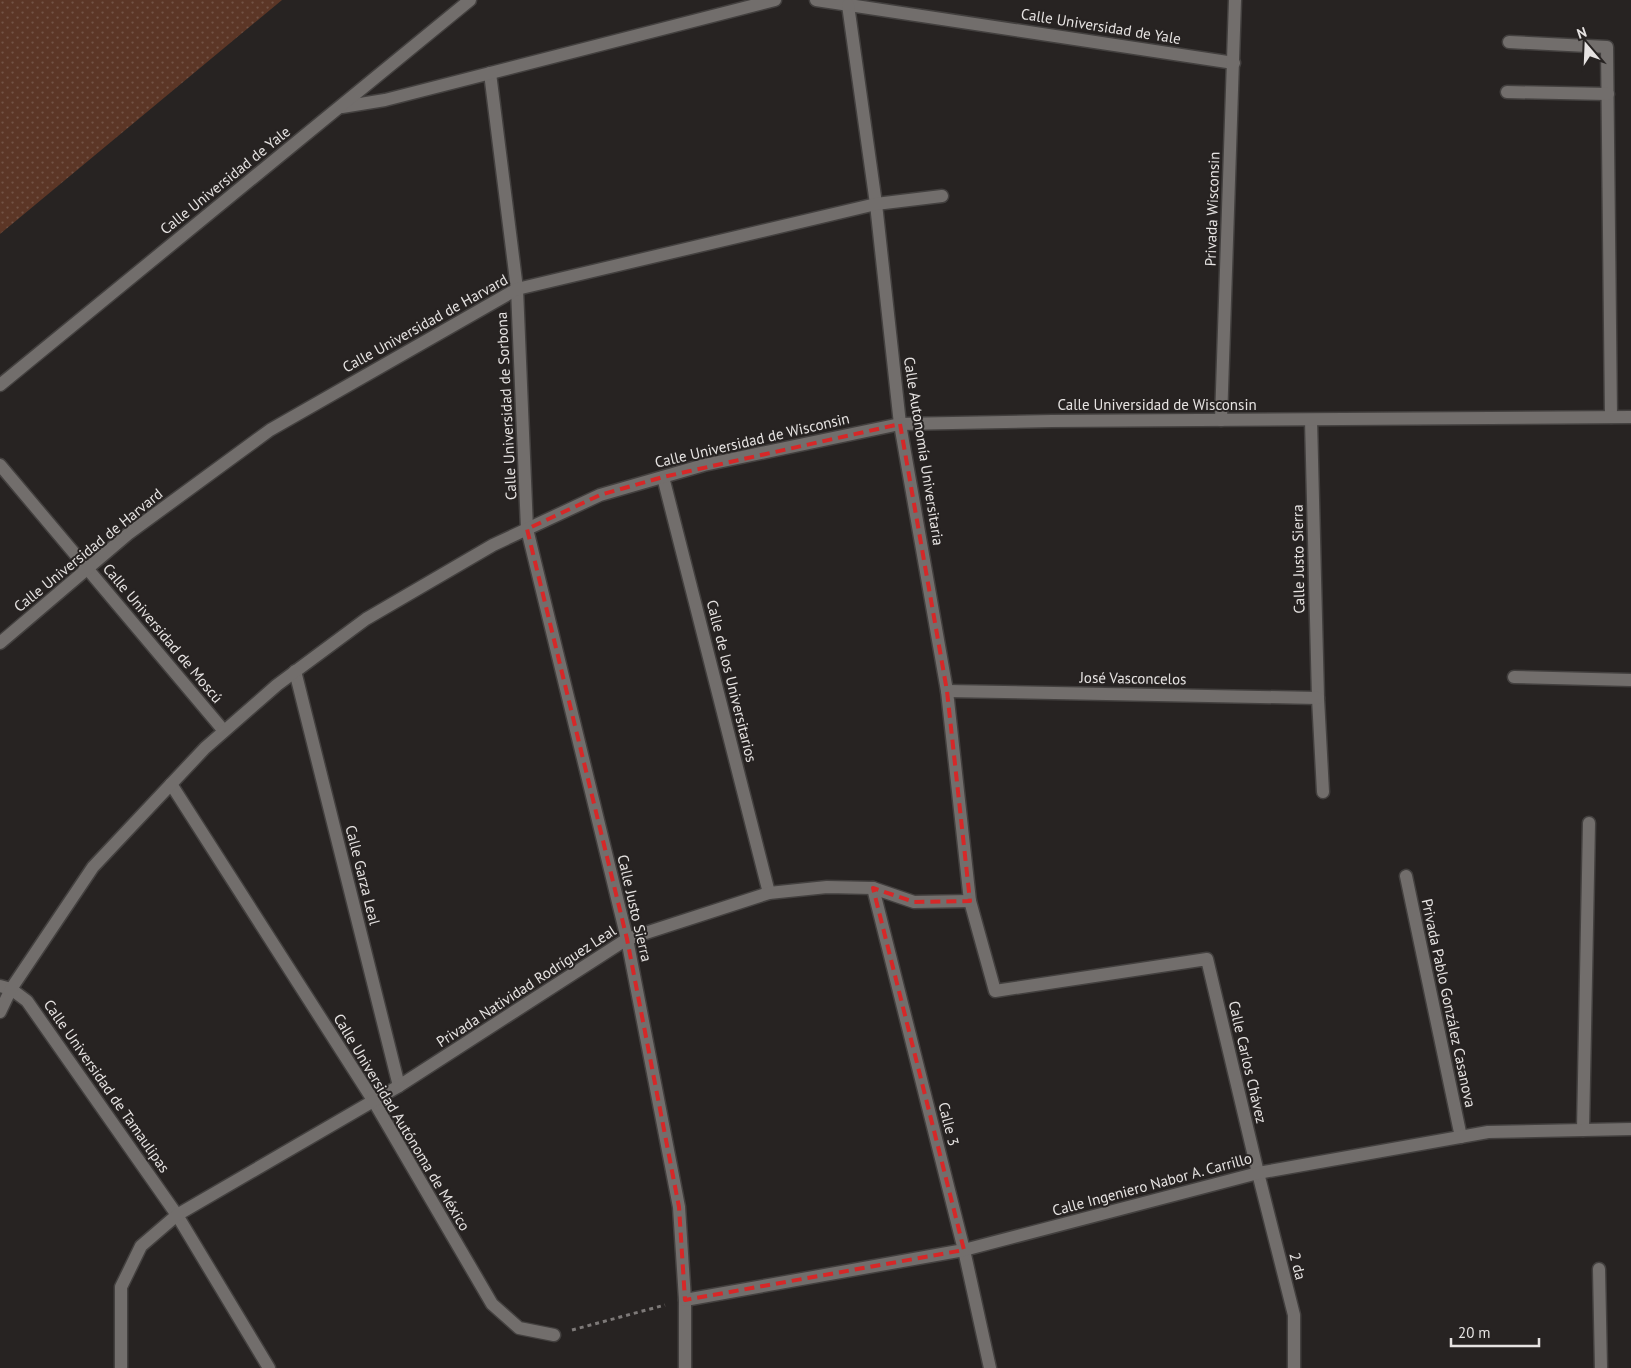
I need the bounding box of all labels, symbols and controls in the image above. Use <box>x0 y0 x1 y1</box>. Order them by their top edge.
street label: Calle Universidad de Yale <box>1020 4 1182 48</box>
north arrow <box>1561 20 1611 70</box>
text: N <box>1574 23 1589 43</box>
street label: Calle Universidad de Yale <box>156 122 294 238</box>
street label: Privada Wisconsin <box>1201 151 1223 267</box>
street label: Calle Universidad de Harvard <box>339 270 511 376</box>
street label: Calle Universidad de Sorbona <box>492 311 520 501</box>
street label: Calle Autonomía Universitaria <box>900 355 948 547</box>
street label: Calle Universidad de Wisconsin <box>1057 395 1257 414</box>
street label: Calle Universidad de Wisconsin <box>653 408 851 472</box>
street label: Calle Universidad de Harvard <box>10 484 166 616</box>
street label: Calle Justo Sierra <box>1288 504 1308 614</box>
street label: Calle Universidad de Moscú <box>99 559 227 707</box>
street label: Calle de los Universitarios <box>703 598 761 764</box>
street label: José Vasconcelos <box>1078 668 1187 688</box>
street label: Calle Garza Leal <box>341 823 385 928</box>
street label: Calle Justo Sierra <box>613 853 657 963</box>
street label: Privada Pablo González Casanova <box>1418 897 1480 1109</box>
street label: Privada Natividad Rodríguez Leal <box>433 920 620 1051</box>
street label: Calle Universidad de Tamaulipas <box>40 996 174 1176</box>
street label: Calle Carlos Chávez <box>1225 999 1271 1125</box>
street label: Calle Universidad Autónoma de México <box>329 1010 475 1234</box>
street label: Calle 3 <box>934 1100 964 1148</box>
street label: Calle Ingeniero Nabor A. Carrillo <box>1050 1148 1254 1220</box>
street label: 2 da <box>1285 1250 1311 1282</box>
scale bar <box>1451 1316 1538 1348</box>
text: 20 m <box>1458 1323 1491 1342</box>

